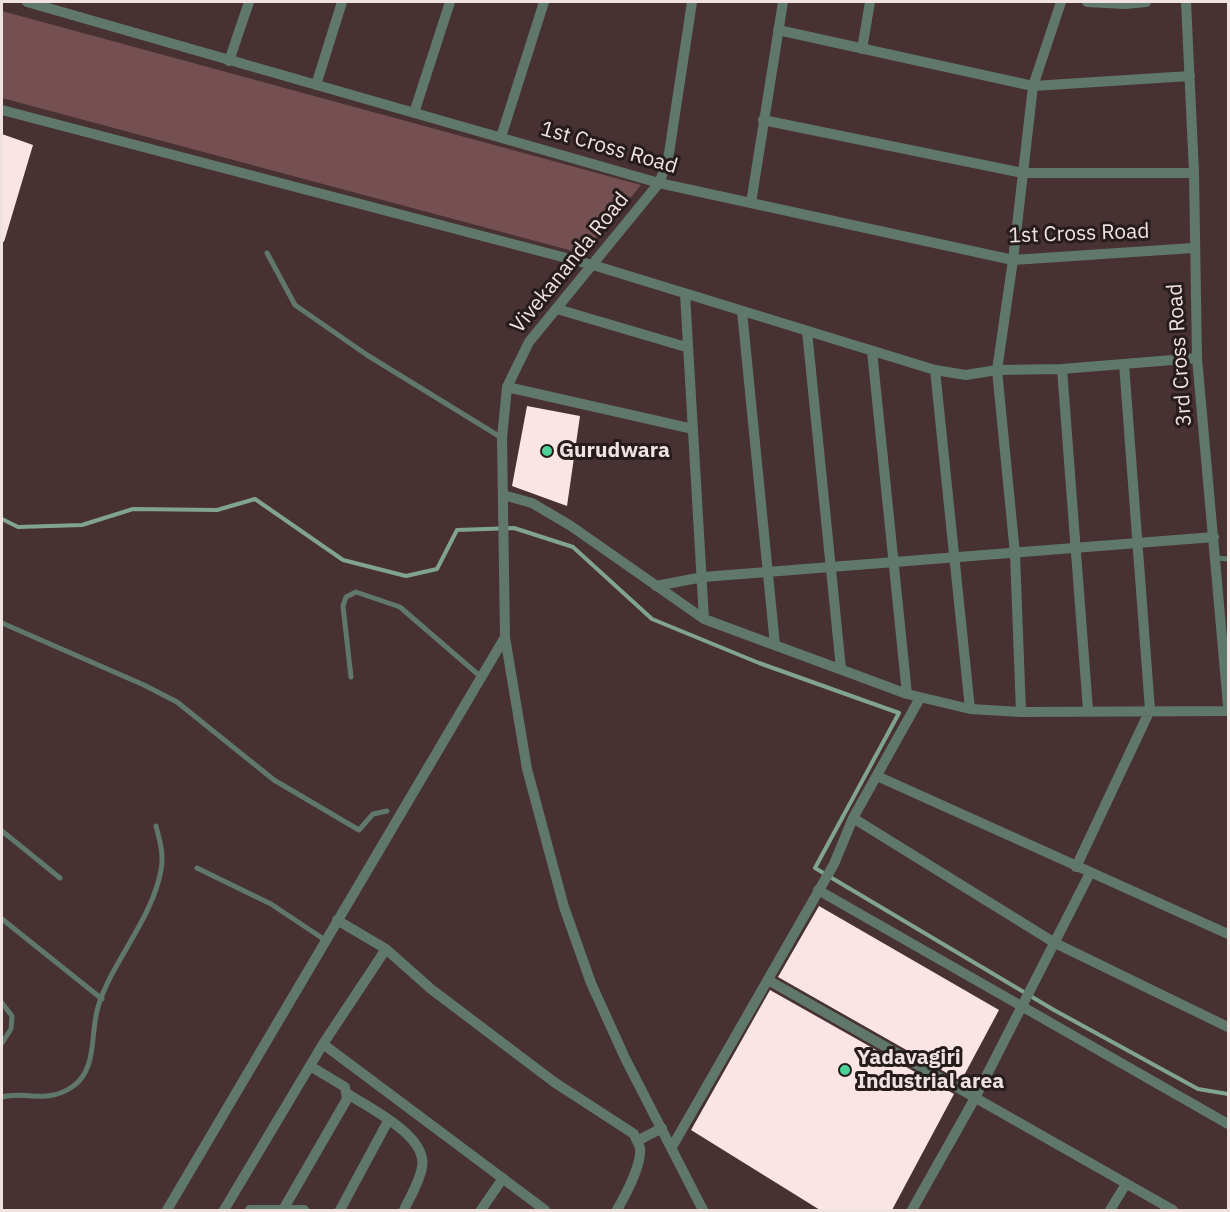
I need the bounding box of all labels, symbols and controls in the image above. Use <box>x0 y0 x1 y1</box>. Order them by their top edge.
street label: 1st Cross Road <box>538 116 680 180</box>
street label: Vivekananda Road <box>506 188 634 338</box>
street label: 1st Cross Road <box>1008 219 1150 249</box>
street label: 3rd Cross Road <box>1162 283 1198 427</box>
place label: Gurudwara <box>559 438 670 464</box>
marker: Gurudwara <box>540 444 554 458</box>
place label: Yadavagiri Industrial area <box>857 1045 1004 1095</box>
marker: Yadavagiri Industrial area <box>838 1063 852 1077</box>

